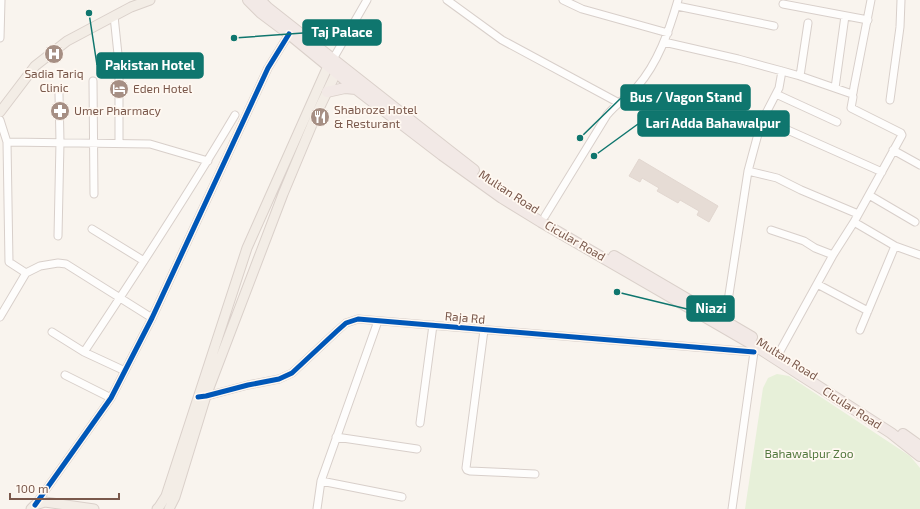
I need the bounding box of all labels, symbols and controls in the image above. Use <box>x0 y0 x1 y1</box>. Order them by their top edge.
callout: Taj Palace <box>303 20 381 45</box>
text: Taj Palace <box>311 24 373 40</box>
hospital icon: Sadia Tariq Clinic <box>43 43 65 65</box>
callout: Pakistan Hotel <box>97 53 203 78</box>
text: Pakistan Hotel <box>105 57 196 73</box>
place label: Sadia Tariq Clinic <box>24 66 84 94</box>
hotel icon: Eden Hotel <box>108 78 130 100</box>
place label: Eden Hotel <box>133 81 193 95</box>
callout: Bus / Vagon Stand <box>621 85 750 110</box>
text: Bus / Vagon Stand <box>630 89 742 105</box>
pharmacy icon: Umer Pharmacy <box>49 100 71 122</box>
place label: Shabroze Hotel & Resturant <box>334 102 418 130</box>
place label: Umer Pharmacy <box>74 103 162 117</box>
restaurant icon: Shabroze Hotel & Resturant <box>309 106 331 128</box>
callout: Lari Adda Bahawalpur <box>638 111 789 136</box>
text: Lari Adda Bahawalpur <box>646 115 781 131</box>
street label: Multan Road <box>477 166 542 216</box>
street label: Cicular Road <box>543 217 608 263</box>
callout: Niazi <box>687 296 734 321</box>
text: Niazi <box>696 300 726 316</box>
street label: Raja Rd <box>444 308 486 327</box>
street label: Multan Road <box>754 334 821 382</box>
street label: Cicular Road <box>820 383 885 431</box>
park label: Bahawalpur Zoo <box>764 446 854 460</box>
scale bar <box>10 475 119 501</box>
text: 100 m <box>16 481 48 495</box>

